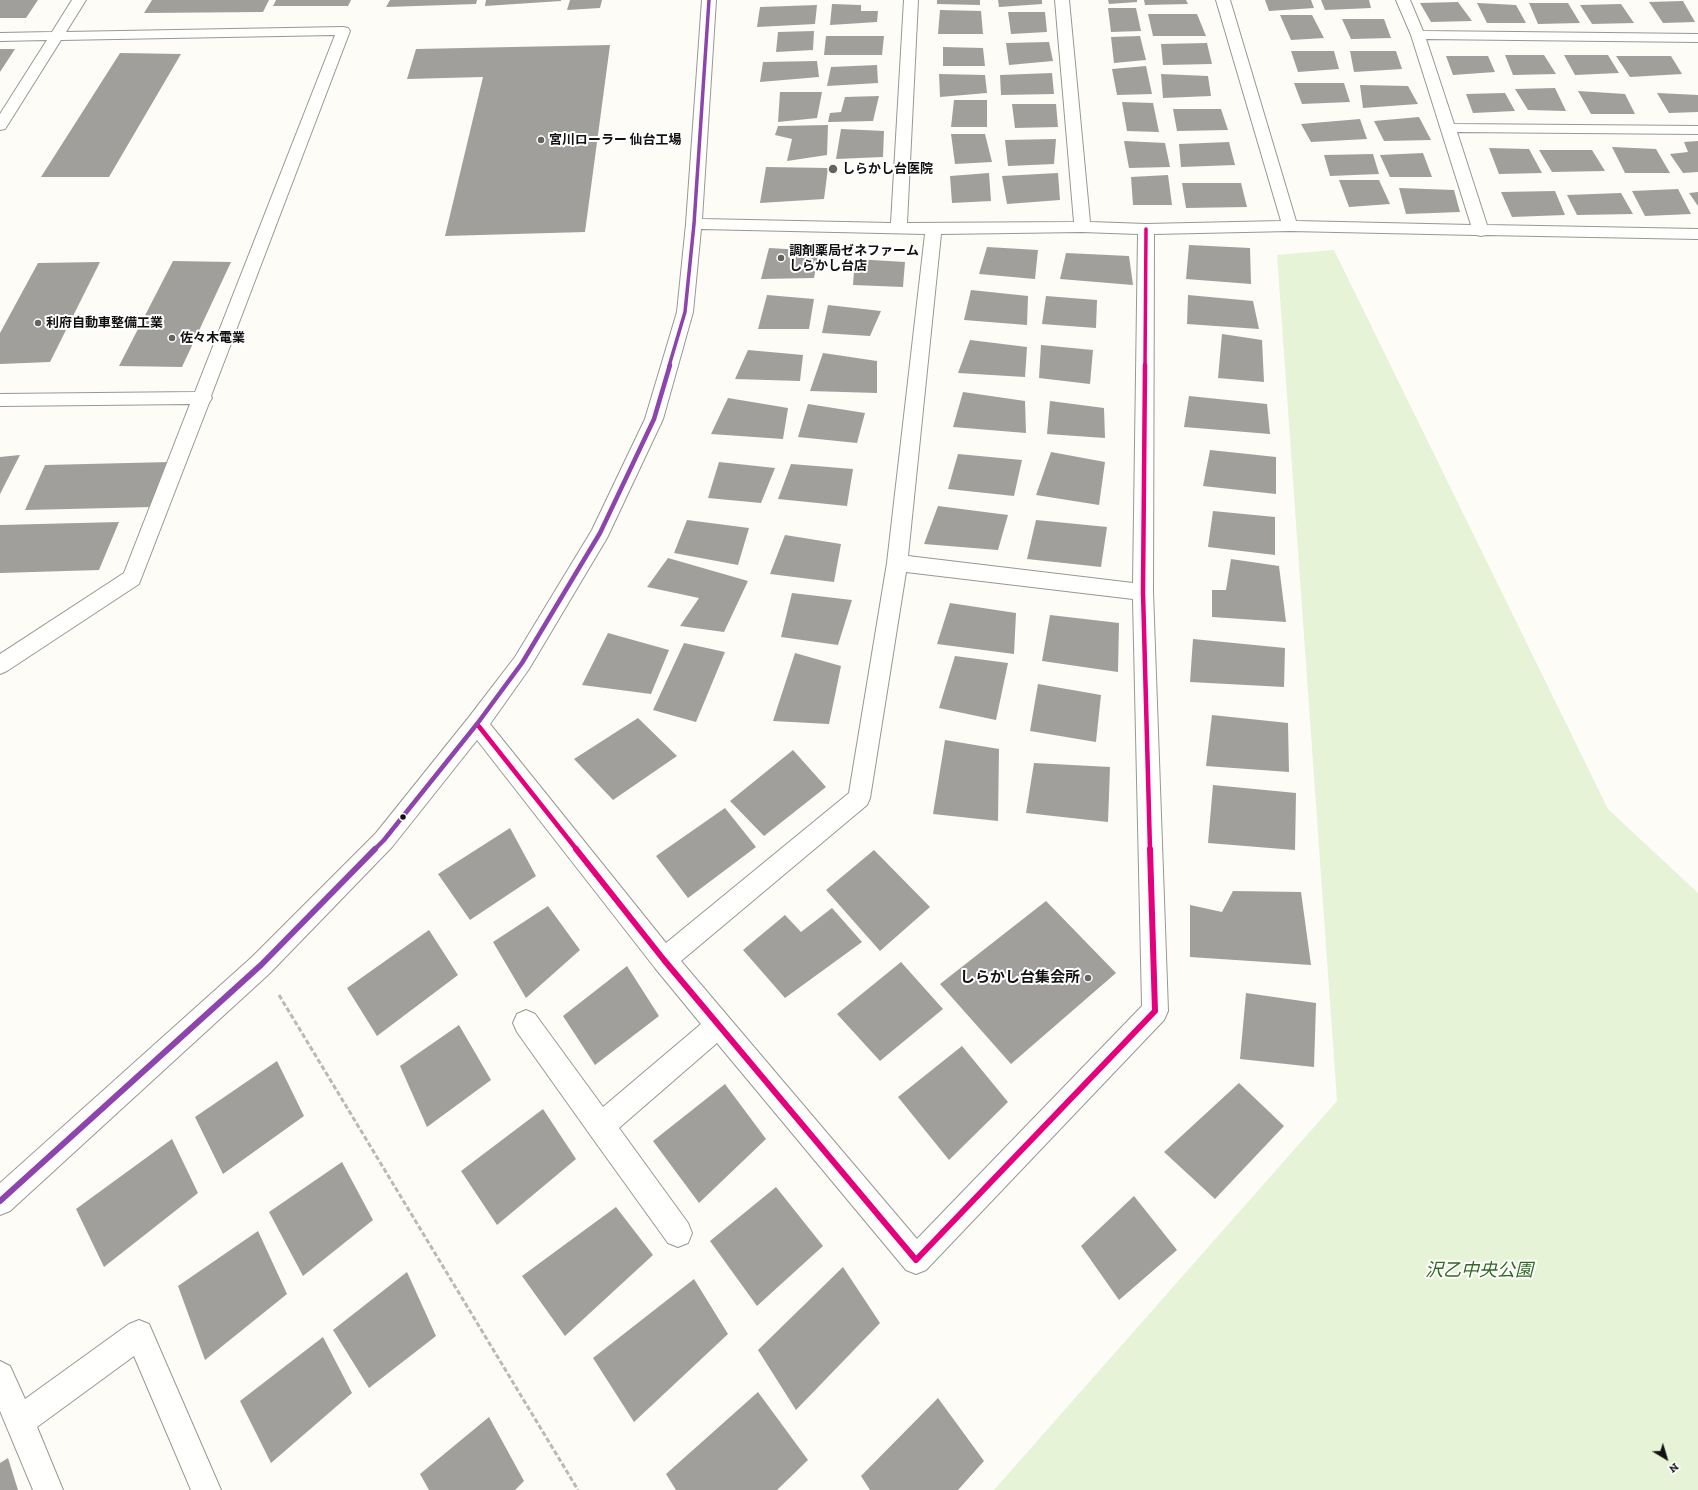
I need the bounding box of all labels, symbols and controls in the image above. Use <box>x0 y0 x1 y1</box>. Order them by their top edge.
place label: 宮川ローラー 仙台工場 <box>549 132 681 148</box>
marker: 宮川ローラー 仙台工場 <box>536 135 546 145</box>
place label: しらかし台医院 <box>842 161 933 177</box>
marker: しらかし台医院 <box>827 163 839 175</box>
place label: 調剤薬局ゼネファーム しらかし台店 <box>789 243 919 274</box>
marker: 調剤薬局ゼネファーム しらかし台店 <box>776 253 786 263</box>
place label: 利府自動車整備工業 <box>46 315 163 331</box>
marker: 利府自動車整備工業 <box>33 318 43 328</box>
place label: 佐々木電業 <box>180 330 245 346</box>
marker: 佐々木電業 <box>167 333 177 343</box>
unlabelled marker <box>398 812 408 822</box>
place label: しらかし台集会所 <box>960 969 1080 987</box>
marker: しらかし台集会所 <box>1083 973 1093 983</box>
park label: 沢乙中央公園 <box>1425 1260 1533 1282</box>
north arrow <box>1646 1438 1686 1478</box>
text: N <box>1666 1460 1681 1476</box>

